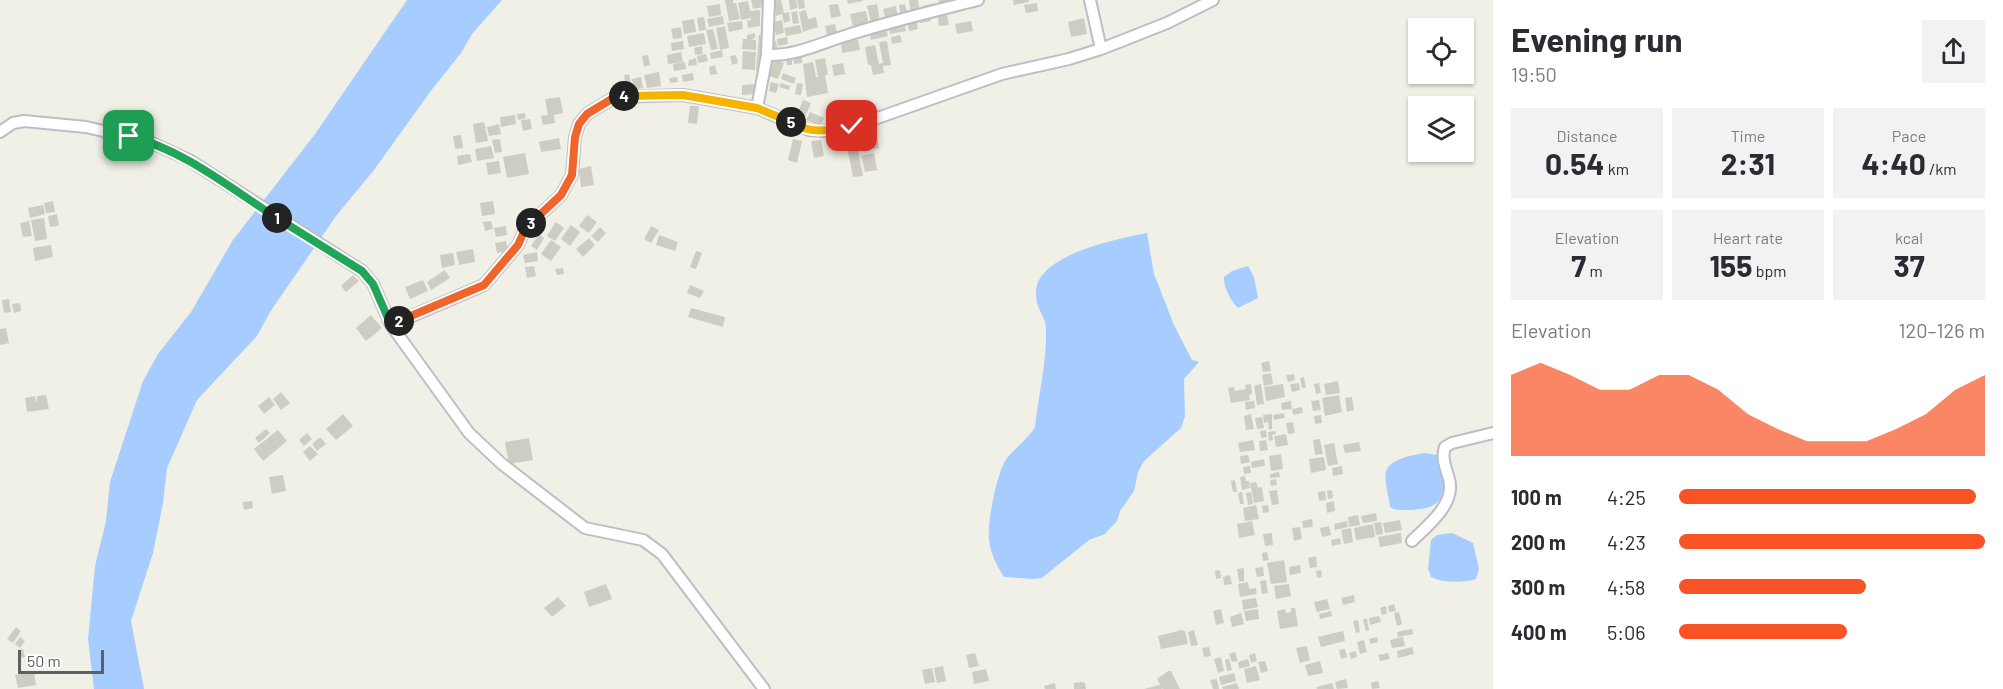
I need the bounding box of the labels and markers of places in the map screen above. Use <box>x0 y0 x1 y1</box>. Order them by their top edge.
pin: 4 <box>609 81 639 111</box>
pin <box>826 100 877 151</box>
pin: 5 <box>776 107 806 137</box>
pin <box>103 110 154 161</box>
pin: 1 <box>262 203 292 233</box>
pin: 3 <box>516 208 546 238</box>
pin: 2 <box>384 306 414 336</box>

